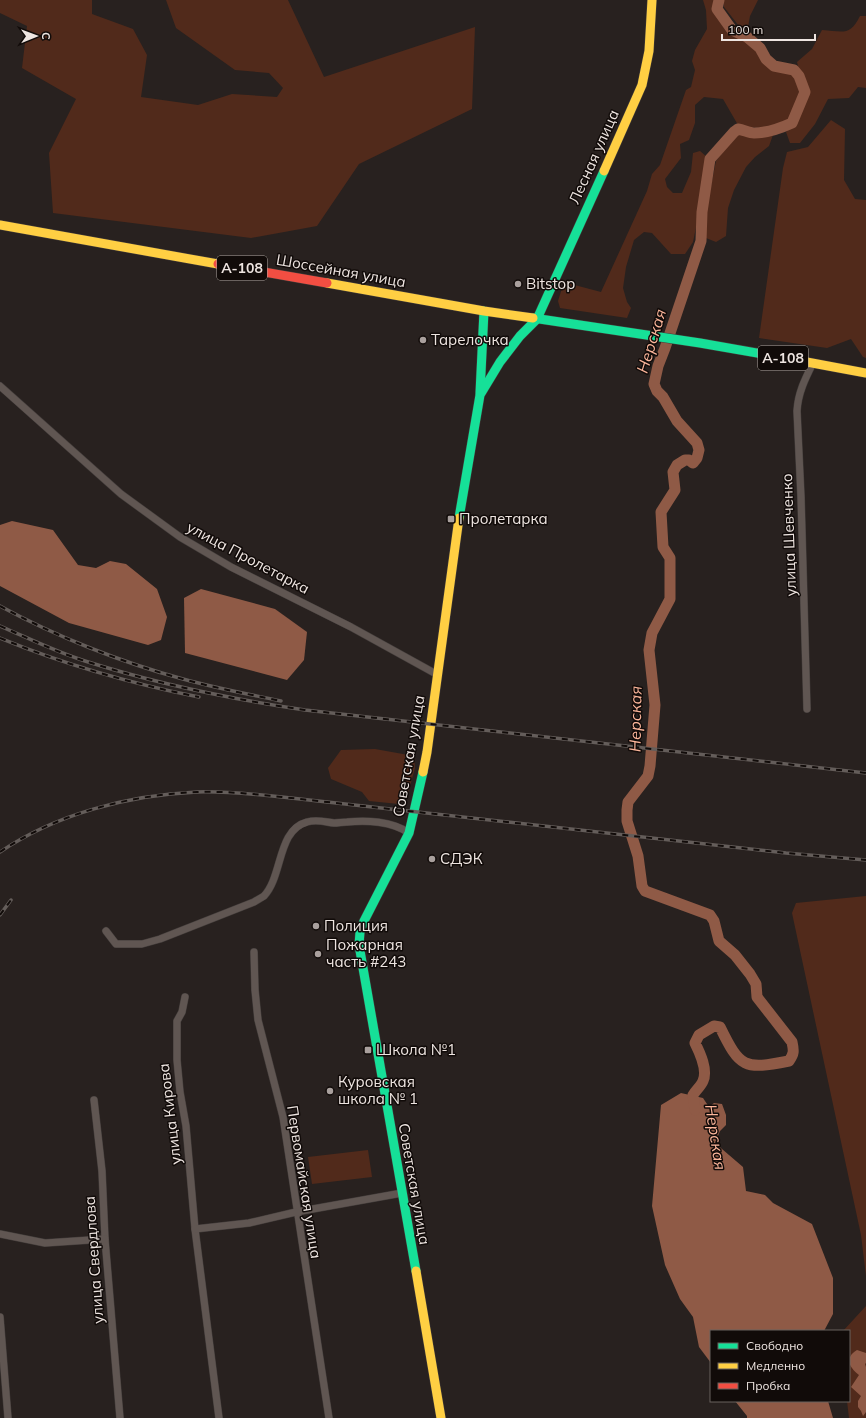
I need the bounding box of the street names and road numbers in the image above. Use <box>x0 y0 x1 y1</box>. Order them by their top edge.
street label: Лесная улица <box>564 107 623 207</box>
street label: Шоссейная улица <box>275 250 407 291</box>
road number: А-108 <box>217 256 267 280</box>
road number: А-108 <box>758 346 808 370</box>
street label: улица Шевченко <box>777 473 800 597</box>
street label: улица Пролетарка <box>184 517 313 598</box>
street label: Советская улица <box>388 694 429 818</box>
street label: улица Кирова <box>154 1062 185 1166</box>
street label: Первомайская улица <box>283 1104 326 1260</box>
street label: Советская улица <box>394 1122 435 1246</box>
street label: улица Свердлова <box>80 1196 107 1324</box>

